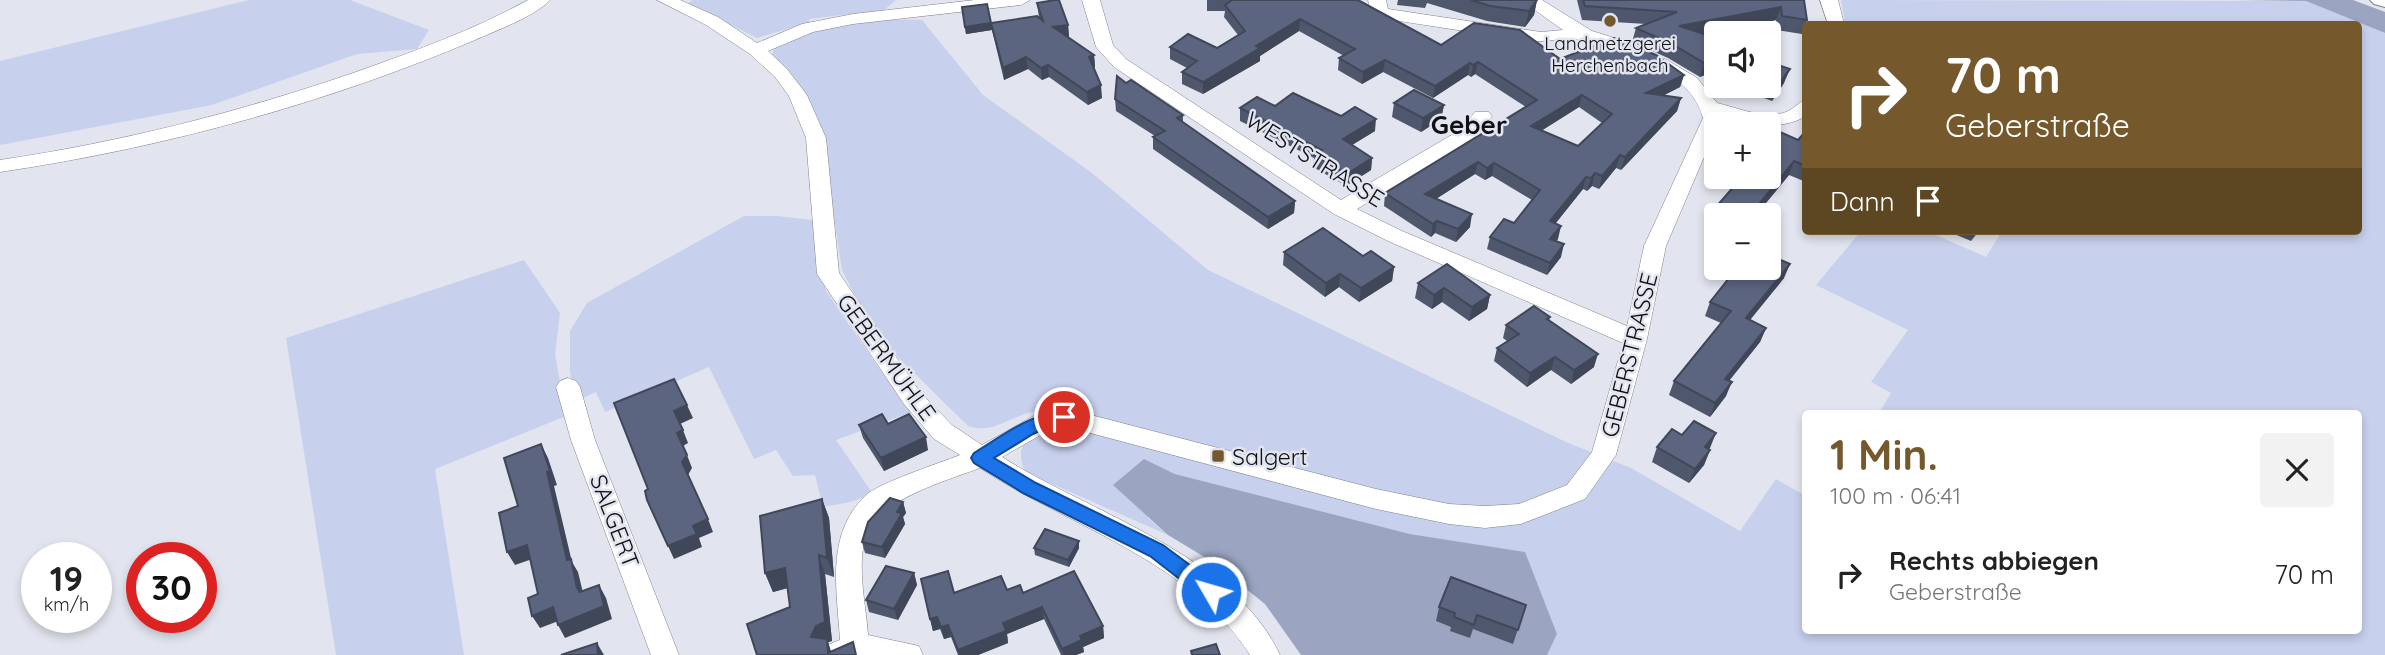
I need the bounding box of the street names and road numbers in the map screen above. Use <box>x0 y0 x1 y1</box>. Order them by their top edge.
street label: WESTSTRASSE <box>1240 105 1390 213</box>
street label: GEBERSTRASSE <box>1595 270 1663 440</box>
street label: GEBERMÜHLE <box>831 288 943 426</box>
street label: SALGERT <box>584 470 646 572</box>

